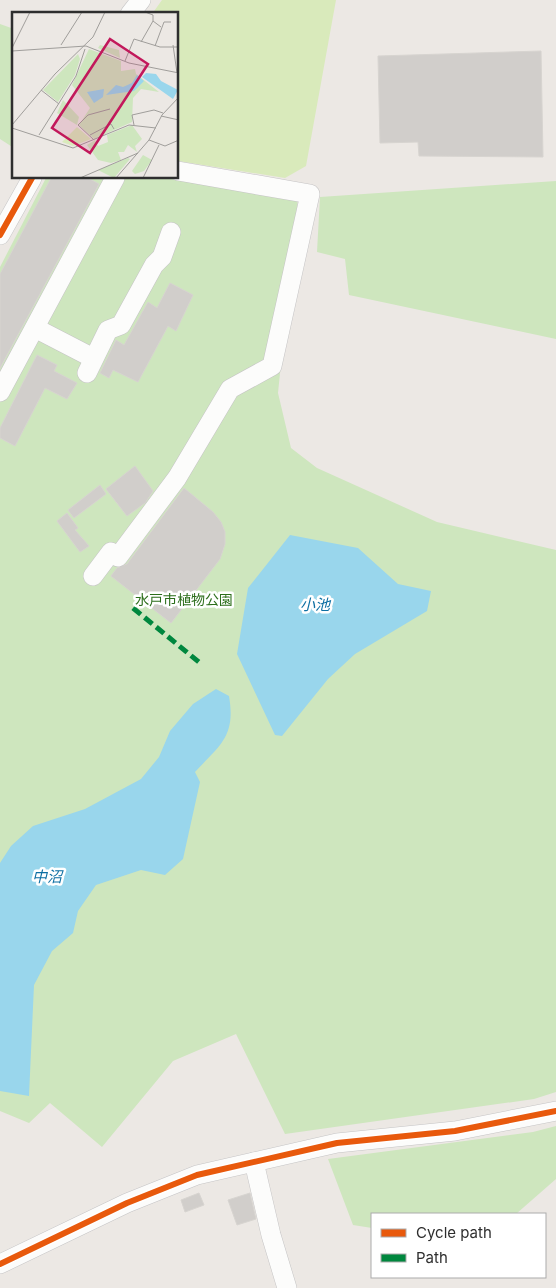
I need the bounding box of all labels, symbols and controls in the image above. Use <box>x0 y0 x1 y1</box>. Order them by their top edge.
inset map <box>12 12 179 179</box>
park label: 水戸市植物公園 <box>135 591 233 608</box>
water label: 小池 <box>300 595 332 614</box>
water label: 中沼 <box>32 867 64 886</box>
legend <box>371 1213 546 1278</box>
text: Cycle path <box>416 1223 492 1242</box>
text: Path <box>416 1248 448 1267</box>

